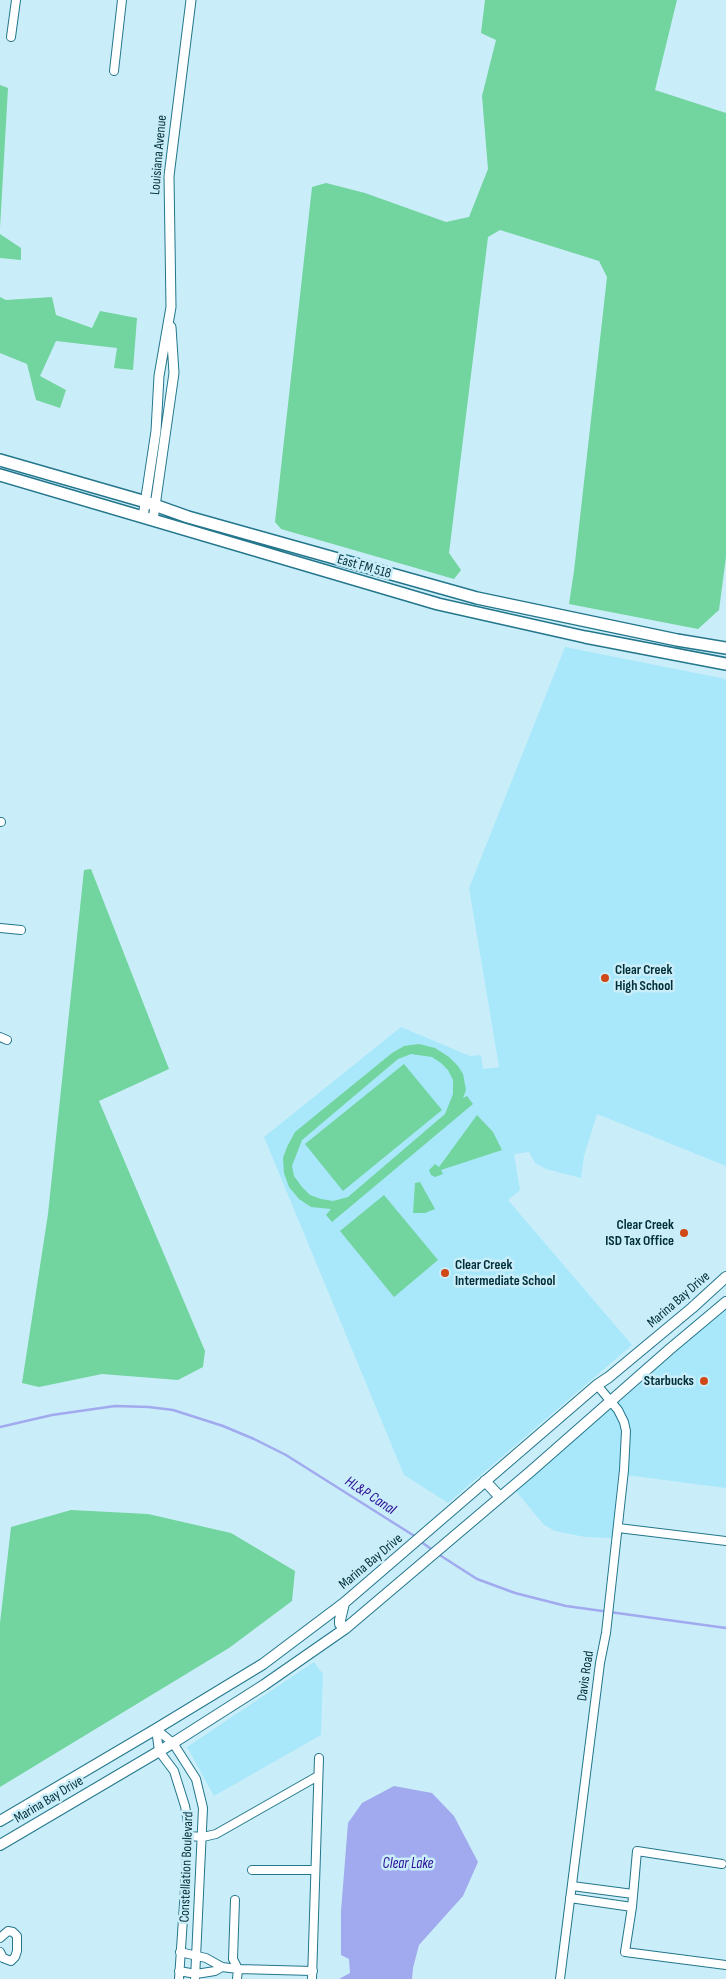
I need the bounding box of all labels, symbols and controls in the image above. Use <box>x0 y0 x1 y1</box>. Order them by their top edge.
street label: Louisiana Avenue <box>147 114 171 196</box>
street label: East FM 518 <box>335 551 393 583</box>
place label: Clear Creek High School <box>615 962 673 994</box>
marker: Clear Creek High School <box>599 972 611 984</box>
place label: Clear Creek ISD Tax Office <box>605 1217 674 1250</box>
marker: Clear Creek ISD Tax Office <box>678 1227 690 1239</box>
place label: Clear Creek Intermediate School <box>455 1257 555 1290</box>
marker: Clear Creek Intermediate School <box>439 1267 451 1279</box>
street label: Marina Bay Drive <box>644 1268 714 1332</box>
place label: Starbucks <box>644 1373 694 1389</box>
marker: Starbucks <box>698 1375 710 1387</box>
water label: HL&P Canal <box>341 1473 399 1519</box>
street label: Marina Bay Drive <box>336 1531 406 1593</box>
street label: Davis Road <box>574 1650 598 1702</box>
street label: Marina Bay Drive <box>11 1773 87 1827</box>
street label: Constellation Boulevard <box>177 1811 197 1923</box>
water label: Clear Lake <box>383 1855 433 1873</box>

